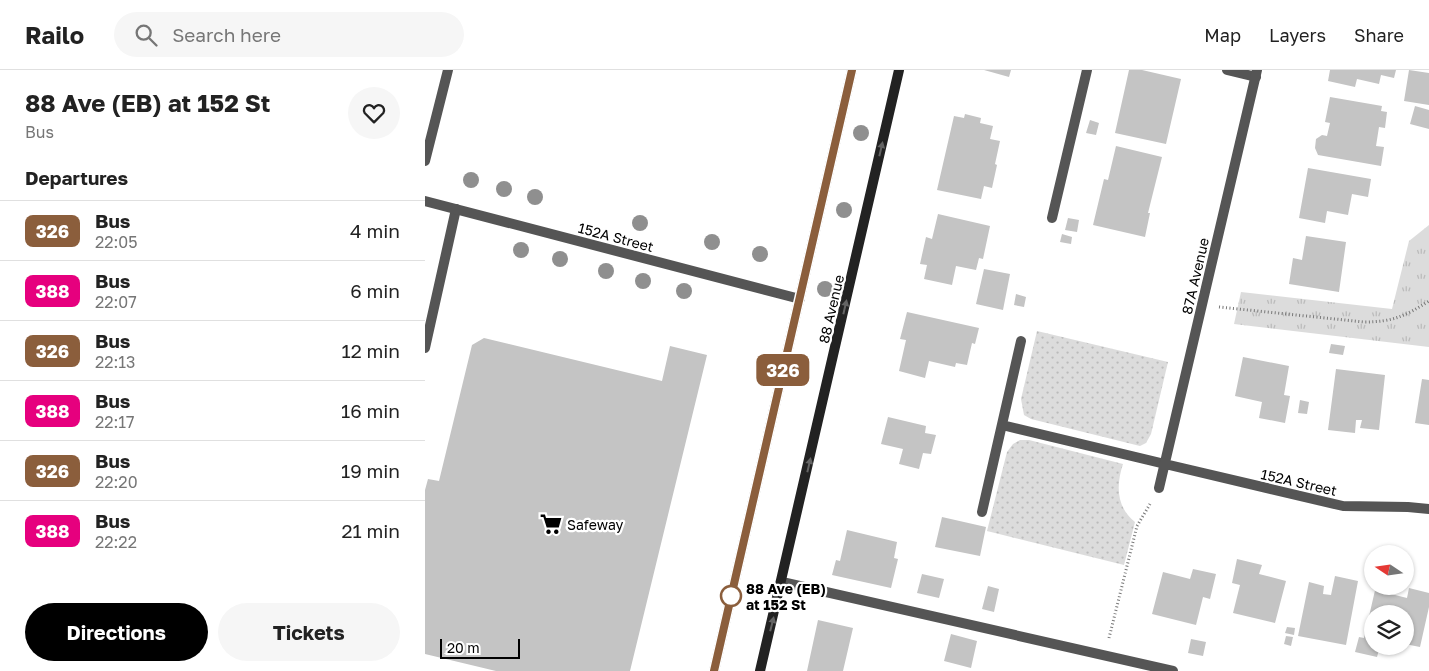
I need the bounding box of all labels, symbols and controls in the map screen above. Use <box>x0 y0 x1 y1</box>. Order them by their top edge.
search box <box>114 12 464 57</box>
text: Railo <box>25 20 84 49</box>
icon: search <box>132 21 160 49</box>
text: Search here <box>172 23 281 46</box>
text: Map <box>1204 24 1241 46</box>
text: Layers <box>1269 24 1326 46</box>
text: Share <box>1354 24 1404 46</box>
button: heart <box>348 87 400 139</box>
text: 88 Ave (EB) at 152 St <box>25 88 270 117</box>
text: Bus <box>25 122 54 142</box>
one-way arrow <box>878 140 886 156</box>
text: Departures <box>25 166 128 189</box>
text: Bus <box>95 209 130 232</box>
text: 4 min <box>350 219 400 242</box>
street label: 152A Street <box>576 219 656 255</box>
text: 326 <box>36 220 69 242</box>
text: 22:05 <box>95 232 138 252</box>
street label: 87A Avenue <box>1178 236 1212 316</box>
text: Bus <box>95 269 130 292</box>
street label: 88 Avenue <box>815 273 847 345</box>
text: 6 min <box>350 279 400 302</box>
text: 388 <box>35 280 70 302</box>
text: 22:07 <box>95 292 137 312</box>
one-way arrow <box>841 300 849 315</box>
text: Bus <box>95 329 130 352</box>
text: 12 min <box>341 339 400 362</box>
text: 326 <box>36 340 69 362</box>
text: 22:13 <box>95 352 135 372</box>
line badge: 326 <box>754 354 812 386</box>
text: 326 <box>766 359 800 381</box>
text: Bus <box>95 389 130 412</box>
text: 16 min <box>341 399 400 422</box>
text: 388 <box>35 400 70 422</box>
text: 22:17 <box>95 412 135 432</box>
text: Bus <box>95 449 130 472</box>
one-way arrow <box>805 458 813 473</box>
text: 19 min <box>341 459 400 482</box>
text: 326 <box>36 460 69 482</box>
street label: 152A Street <box>1259 465 1339 499</box>
text: 22:20 <box>95 472 138 492</box>
text: Bus <box>95 509 130 532</box>
supermarket icon: Safeway <box>538 511 564 537</box>
place label: Safeway <box>567 516 624 533</box>
text: 21 min <box>341 519 400 542</box>
text: 388 <box>35 520 70 542</box>
text: 22:22 <box>95 532 137 552</box>
north arrow <box>1364 545 1414 595</box>
map controls <box>1364 545 1414 655</box>
place label: 88 Ave (EB) at 152 St <box>746 580 826 613</box>
marker: 88 Ave (EB) at 152 St <box>720 585 742 607</box>
button: Directions <box>25 603 208 661</box>
button: Tickets <box>218 603 400 661</box>
button: layers <box>1364 605 1414 655</box>
one-way arrow <box>768 616 776 631</box>
scale bar <box>440 636 520 659</box>
text: 20 m <box>447 639 480 656</box>

